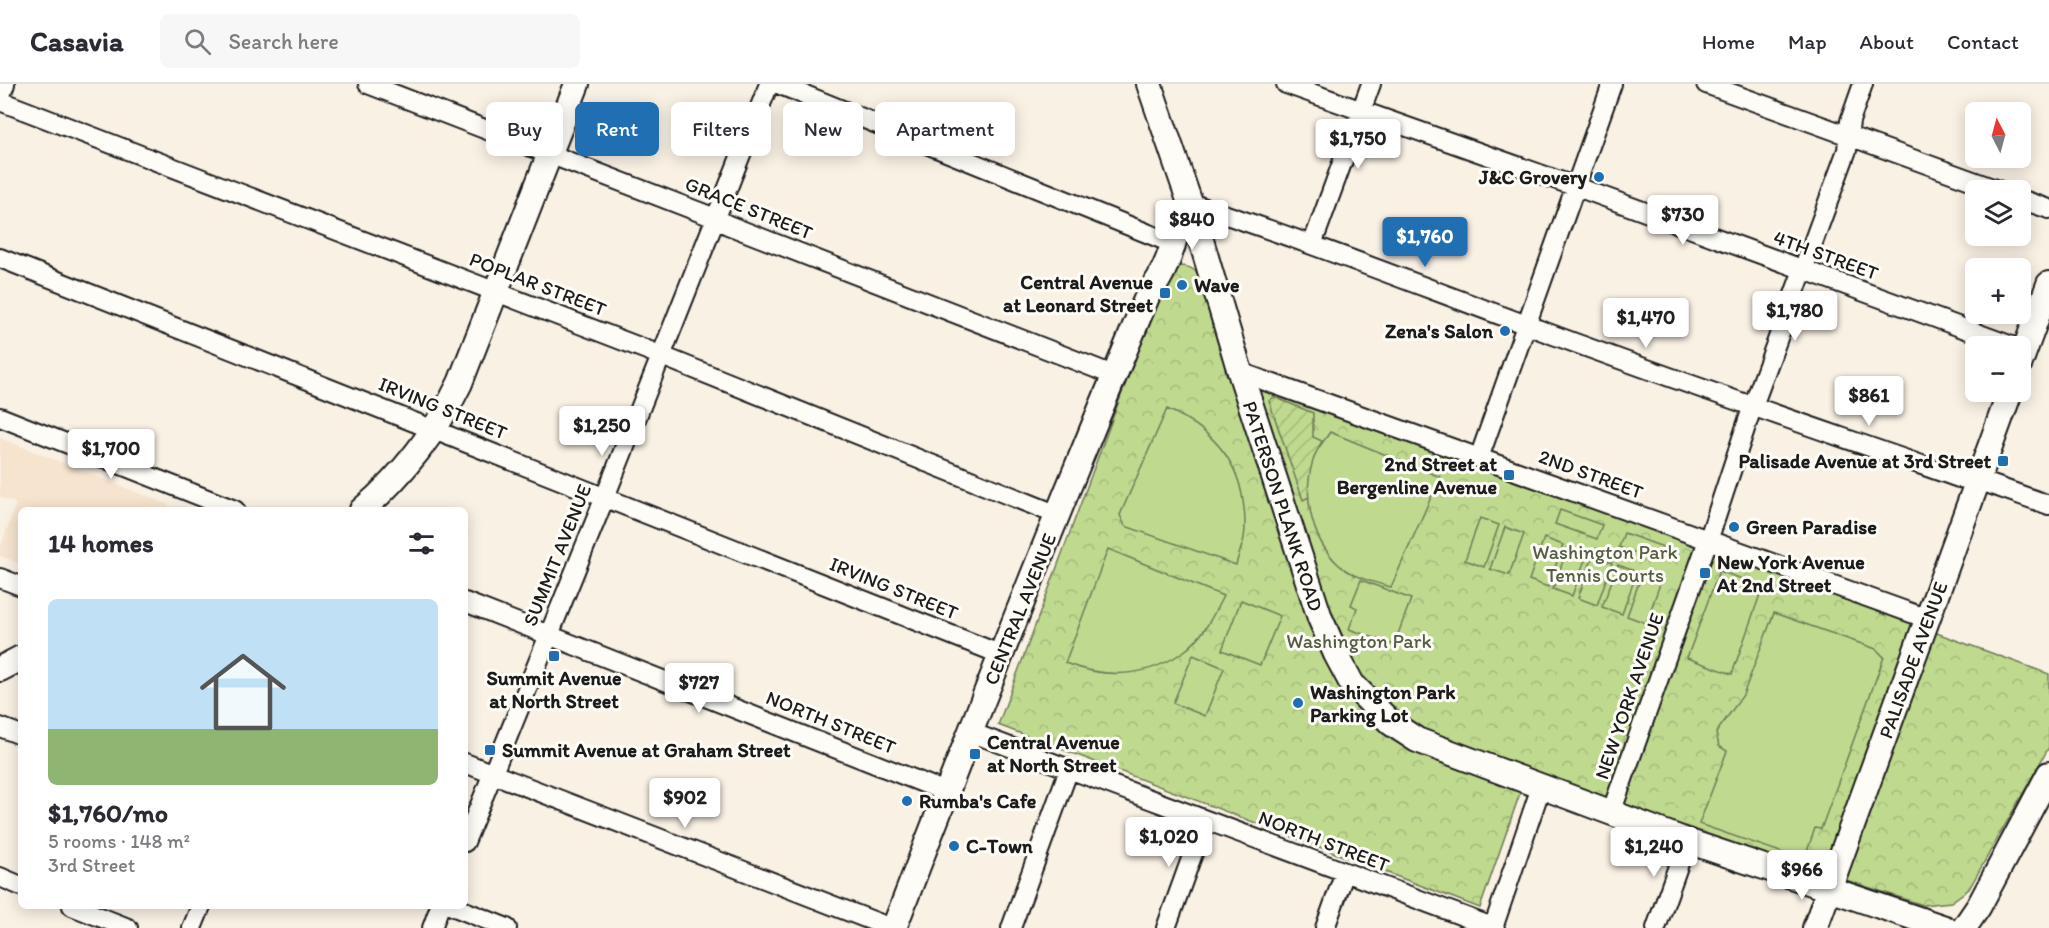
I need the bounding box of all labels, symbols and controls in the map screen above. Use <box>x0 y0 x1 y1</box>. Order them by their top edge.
search box <box>160 14 580 68</box>
text: Casavia <box>30 24 124 58</box>
icon: search <box>181 25 214 58</box>
text: Search here <box>229 28 339 55</box>
text: Home <box>1702 29 1755 54</box>
text: Map <box>1788 29 1827 54</box>
text: About <box>1860 29 1914 54</box>
text: Contact <box>1947 29 2019 54</box>
chip: Buy <box>486 102 563 156</box>
chip: Rent <box>575 102 659 156</box>
chip: Filters <box>671 102 771 156</box>
chip: New <box>783 102 863 156</box>
chip: Apartment <box>875 102 1015 156</box>
north arrow <box>1965 102 2031 168</box>
map controls <box>1965 102 2031 402</box>
pin: $1,750 <box>1309 119 1407 170</box>
text: $1,750 <box>1330 126 1386 150</box>
place label: J&C Grovery <box>1478 165 1588 190</box>
marker: J&C Grovery <box>1592 170 1606 184</box>
street label: GRACE STREET <box>682 171 816 245</box>
button: layers <box>1965 180 2031 246</box>
pin: $730 <box>1647 195 1719 246</box>
pin: $840 <box>1156 200 1228 251</box>
text: $730 <box>1661 202 1705 226</box>
text: $840 <box>1169 207 1215 231</box>
pin: $1,760 <box>1376 217 1474 268</box>
text: $1,760 <box>1397 224 1453 248</box>
street label: 4TH STREET <box>1770 225 1882 285</box>
street label: POPLAR STREET <box>466 247 610 321</box>
button: + <box>1965 258 2031 324</box>
place label: Central Avenue at Leonard Street <box>1003 270 1153 317</box>
place label: Wave <box>1194 273 1240 297</box>
marker: Wave <box>1175 278 1189 292</box>
marker: Central Avenue at Leonard Street <box>1158 286 1172 300</box>
pin: $1,780 <box>1746 291 1844 342</box>
pin: $1,470 <box>1597 298 1695 349</box>
text: $1,780 <box>1766 298 1824 322</box>
text: $1,470 <box>1617 305 1675 329</box>
place label: Zena's Salon <box>1385 319 1494 343</box>
marker: Zena's Salon <box>1498 324 1512 338</box>
button: − <box>1965 336 2031 402</box>
street label: IRVING STREET <box>375 371 511 445</box>
pin: $861 <box>1833 376 1905 427</box>
text: $861 <box>1849 383 1889 407</box>
street label: PATERSON PLANK ROAD <box>1238 398 1328 614</box>
pin: $1,250 <box>553 406 651 457</box>
text: $1,250 <box>573 413 631 437</box>
pin: $1,700 <box>62 429 160 480</box>
text: $1,700 <box>82 436 140 460</box>
street label: 2ND STREET <box>1535 444 1647 504</box>
place label: Palisade Avenue at 3rd Street <box>1739 449 1992 473</box>
place label: 2nd Street at Bergenline Avenue <box>1337 452 1497 500</box>
marker: Palisade Avenue at 3rd Street <box>1996 454 2010 468</box>
marker: 2nd Street at Bergenline Avenue <box>1502 468 1516 482</box>
street label: SUMMIT AVENUE <box>518 481 596 629</box>
place label: Green Paradise <box>1746 515 1877 539</box>
marker: Green Paradise <box>1727 520 1741 534</box>
text: 14 homes <box>48 527 154 559</box>
icon: filters <box>405 527 438 560</box>
street label: CENTRAL AVENUE <box>979 530 1061 688</box>
park label: Washington Park Tennis Courts <box>1532 540 1678 587</box>
place label: New York Avenue At 2nd Street <box>1716 550 1865 597</box>
street label: IRVING STREET <box>826 551 962 625</box>
marker: New York Avenue At 2nd Street <box>1698 566 1712 580</box>
street label: PALISADE AVENUE <box>1873 578 1953 742</box>
street label: NEW YORK AVENUE <box>1589 610 1669 782</box>
park label: Washington Park <box>1286 629 1432 653</box>
icon: home <box>189 638 297 746</box>
marker: Summit Avenue at North Street <box>547 649 561 663</box>
pin: $727 <box>663 663 735 714</box>
place label: Summit Avenue at North Street <box>487 666 622 713</box>
text: $727 <box>679 670 719 694</box>
place label: Washington Park Parking Lot <box>1310 680 1456 728</box>
street label: NORTH STREET <box>763 685 899 759</box>
marker: Washington Park Parking Lot <box>1291 696 1305 710</box>
place label: Central Avenue at North Street <box>987 730 1120 777</box>
place label: Summit Avenue at Graham Street <box>502 738 791 762</box>
marker: Summit Avenue at Graham Street <box>483 743 497 757</box>
marker: Central Avenue at North Street <box>968 747 982 761</box>
pin: $902 <box>649 778 721 829</box>
text: $902 <box>663 785 707 809</box>
place label: Rumba's Cafe <box>919 789 1037 813</box>
marker: Rumba's Cafe <box>900 794 914 808</box>
text: $1,760/mo <box>48 797 168 829</box>
street label: NORTH STREET <box>1255 805 1393 877</box>
pin: $1,020 <box>1120 817 1218 868</box>
text: $1,020 <box>1139 824 1199 848</box>
pin: $1,240 <box>1605 827 1703 878</box>
text: 5 rooms · 148 m² <box>48 829 190 853</box>
place label: C-Town <box>966 834 1033 858</box>
text: $1,240 <box>1624 834 1684 858</box>
marker: C-Town <box>947 839 961 853</box>
pin: $966 <box>1766 850 1838 901</box>
text: 3rd Street <box>48 853 135 877</box>
text: $966 <box>1781 857 1823 881</box>

